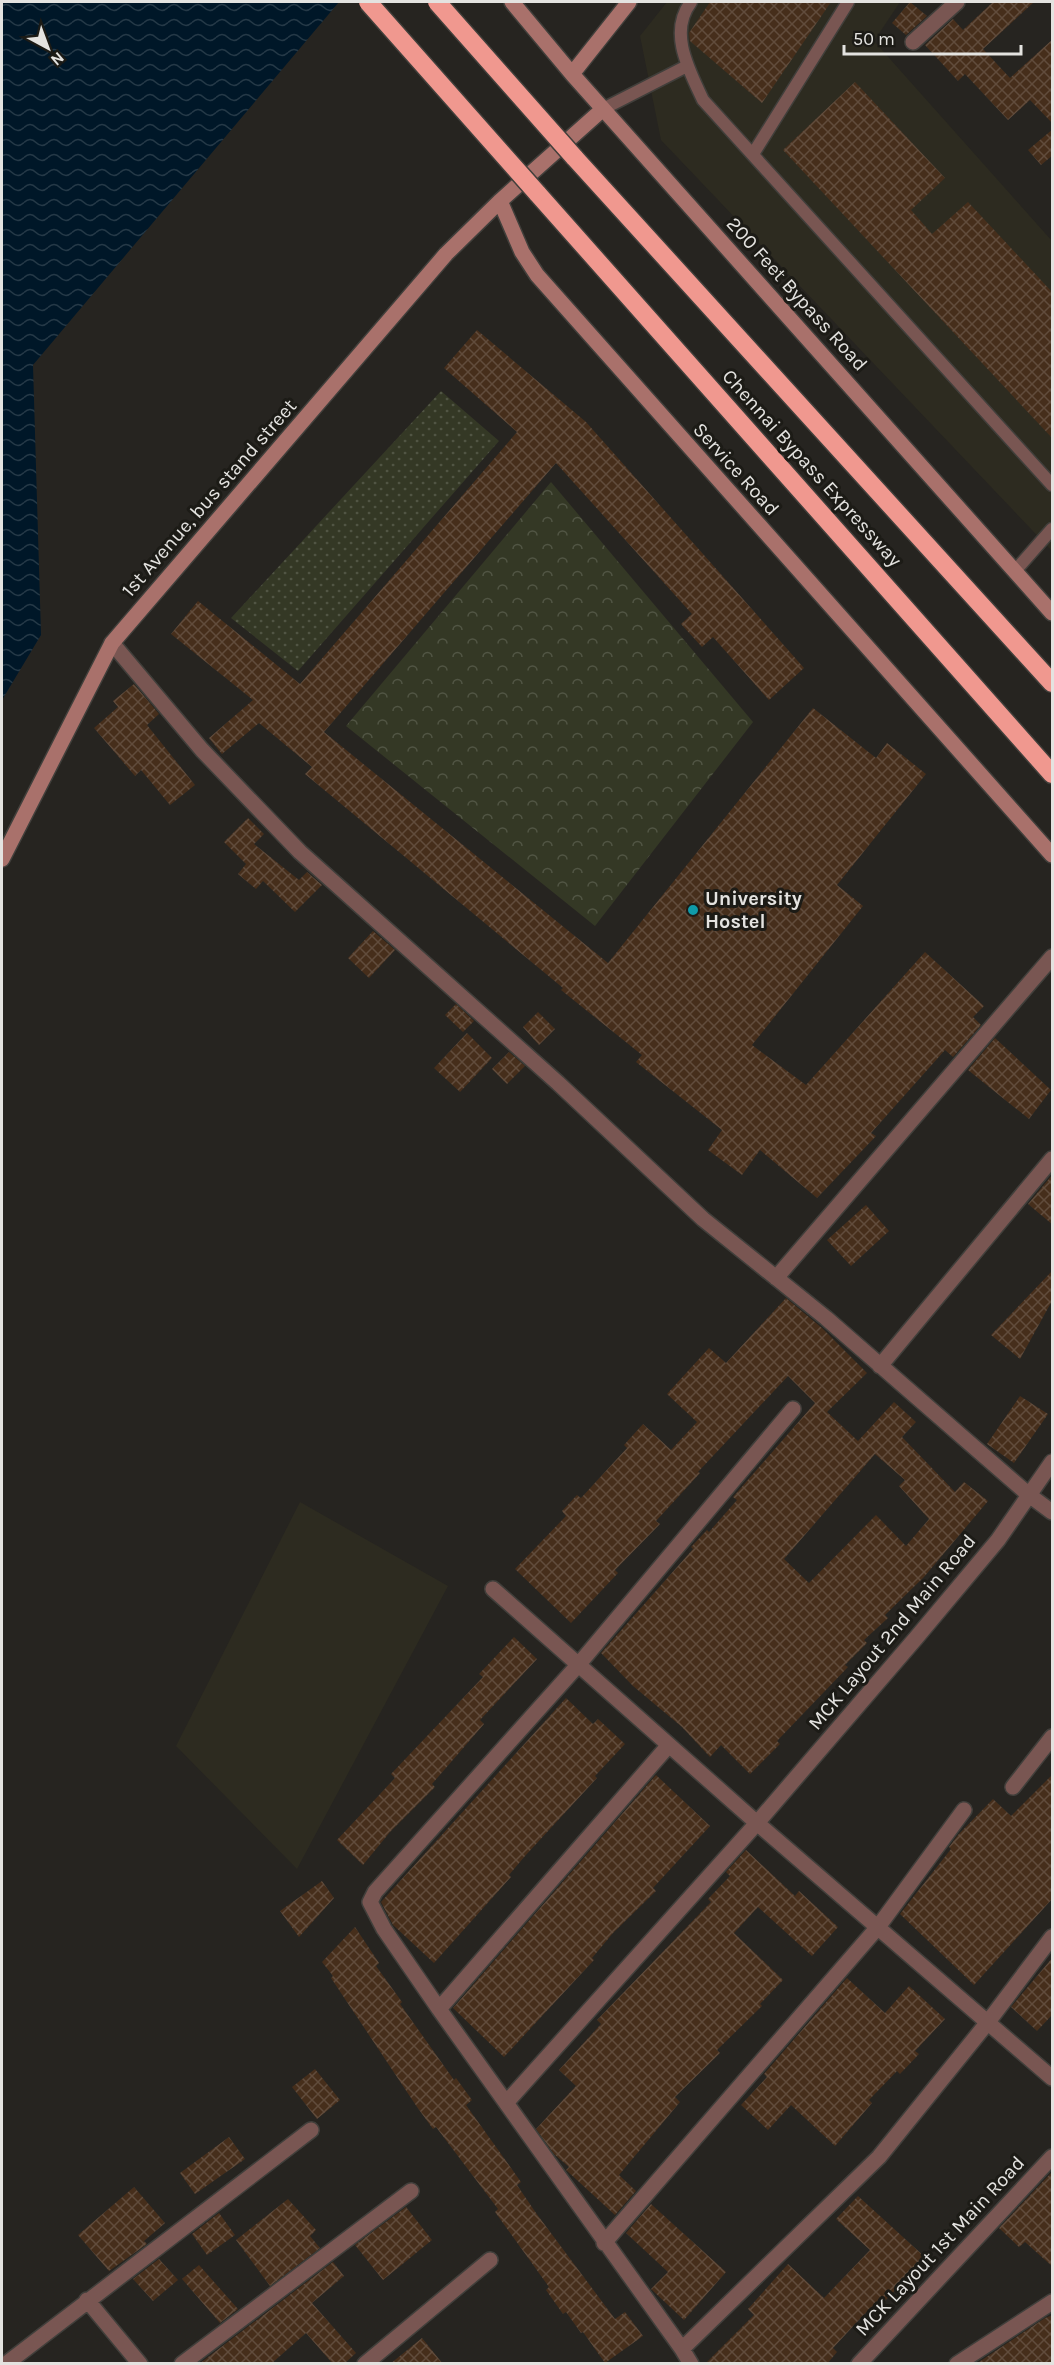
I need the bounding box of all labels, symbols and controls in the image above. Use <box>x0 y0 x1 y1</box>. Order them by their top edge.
north arrow <box>18 18 78 78</box>
scale bar <box>844 18 1021 56</box>
text: 50 m <box>853 28 895 50</box>
text: N <box>47 48 68 70</box>
street label: 200 Feet Bypass Road <box>722 212 872 376</box>
street label: Chennai Bypass Expressway <box>717 365 907 571</box>
street label: 1st Avenue, bus stand street <box>117 394 301 602</box>
street label: Service Road <box>688 418 784 520</box>
place label: University Hostel <box>705 887 802 933</box>
marker: University Hostel <box>686 903 700 917</box>
street label: MCK Layout 2nd Main Road <box>803 1530 981 1734</box>
street label: MCK Layout 1st Main Road <box>851 2151 1029 2341</box>

